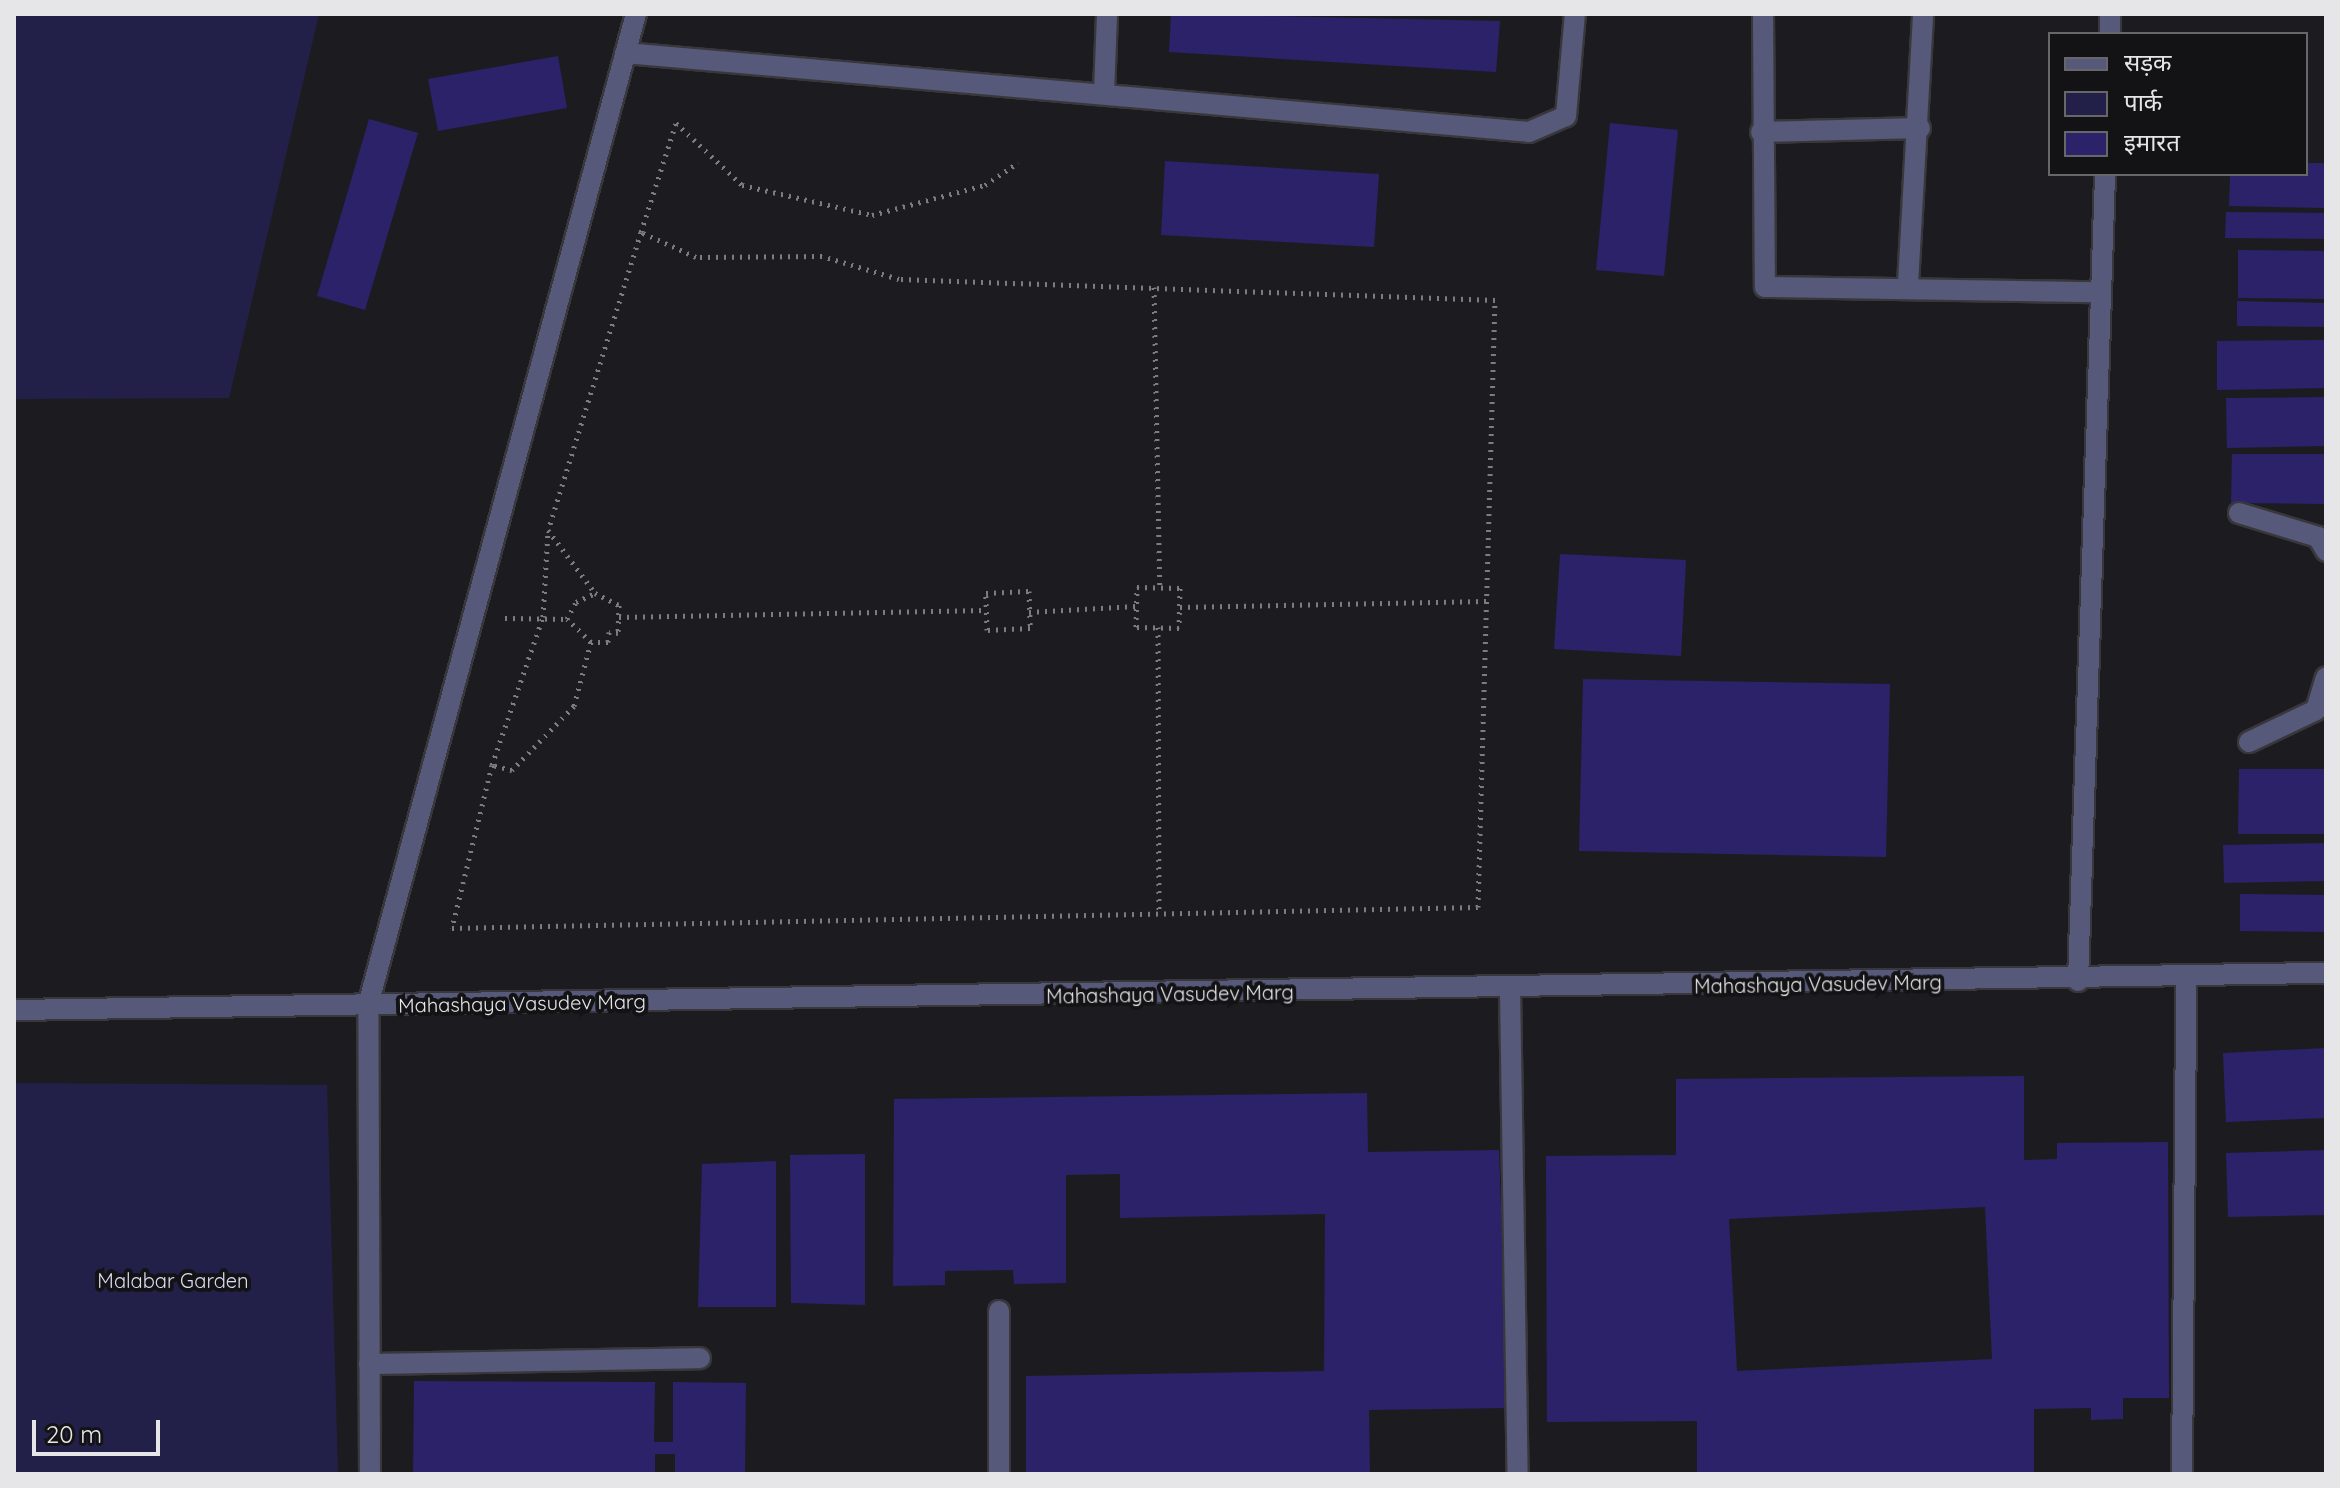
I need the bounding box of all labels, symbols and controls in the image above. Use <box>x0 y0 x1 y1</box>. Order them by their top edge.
legend <box>2048 32 2308 176</box>
text: सड़क <box>2124 47 2172 77</box>
text: पार्क <box>2124 87 2162 117</box>
text: इमारत <box>2124 127 2180 157</box>
street label: Mahashaya Vasudev Marg <box>1694 970 1942 998</box>
street label: Mahashaya Vasudev Marg <box>1046 980 1294 1008</box>
street label: Mahashaya Vasudev Marg <box>398 989 646 1017</box>
park label: Malabar Garden <box>97 1268 249 1292</box>
scale bar <box>36 1404 164 1454</box>
text: 20 m <box>46 1419 102 1449</box>

